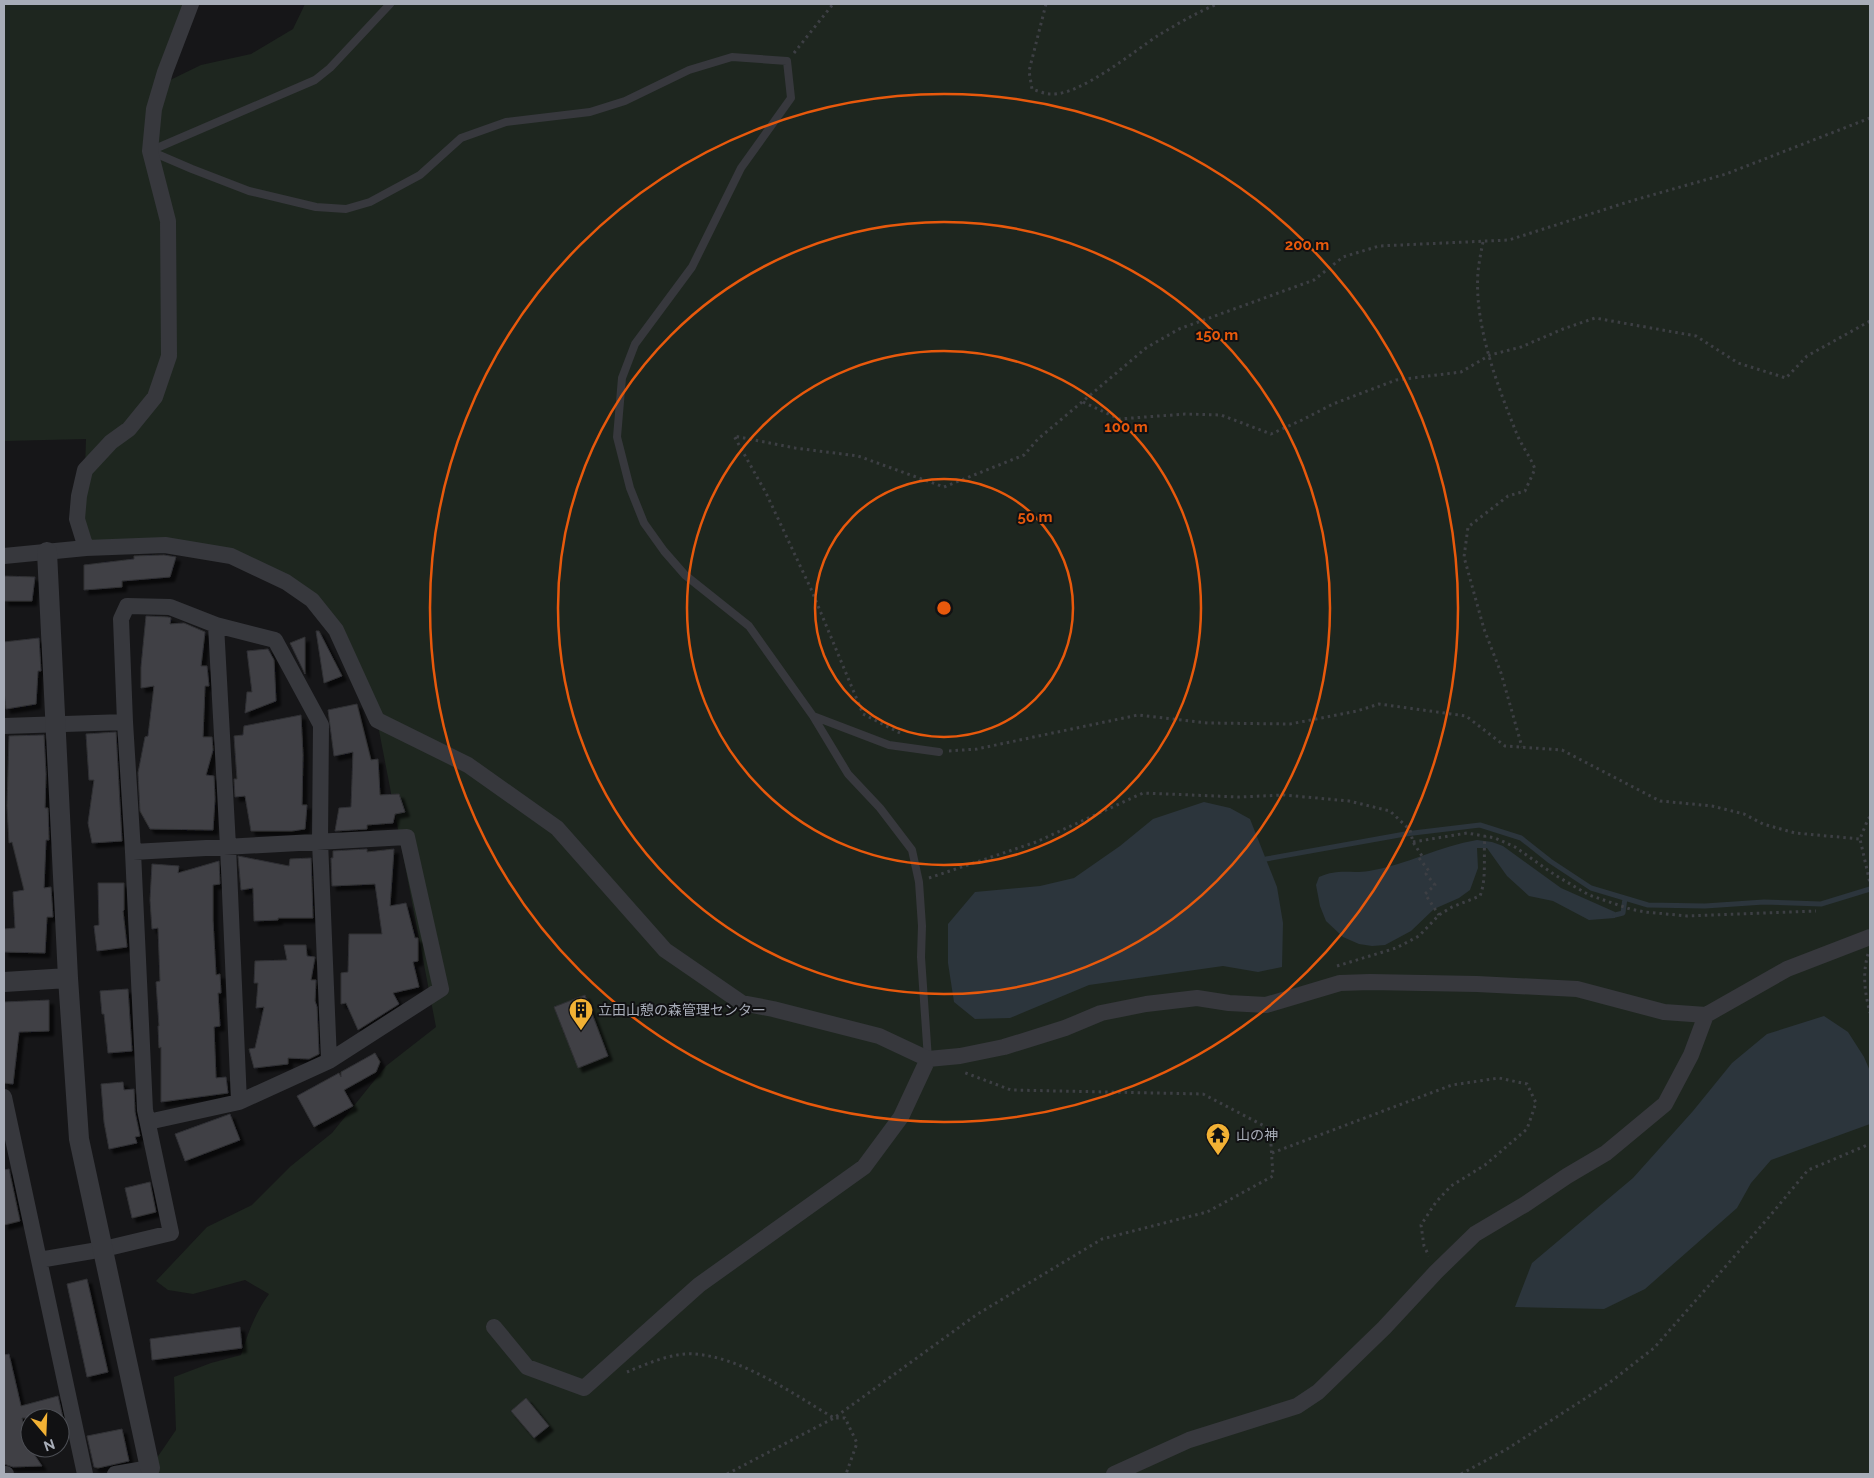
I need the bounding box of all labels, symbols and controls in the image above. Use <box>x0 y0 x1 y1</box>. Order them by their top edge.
text: 200 m <box>1285 236 1329 254</box>
text: 150 m <box>1196 326 1238 344</box>
text: 100 m <box>1104 418 1148 436</box>
text: 50 m <box>1017 508 1053 526</box>
centre of rings <box>935 599 953 617</box>
building icon: 立田山憩の森管理センター <box>568 997 594 1031</box>
place label: 立田山憩の森管理センター <box>598 1002 766 1018</box>
temple icon: 山の神 <box>1205 1122 1231 1156</box>
place label: 山の神 <box>1236 1127 1278 1143</box>
north arrow <box>20 1408 70 1458</box>
text: N <box>42 1436 57 1455</box>

